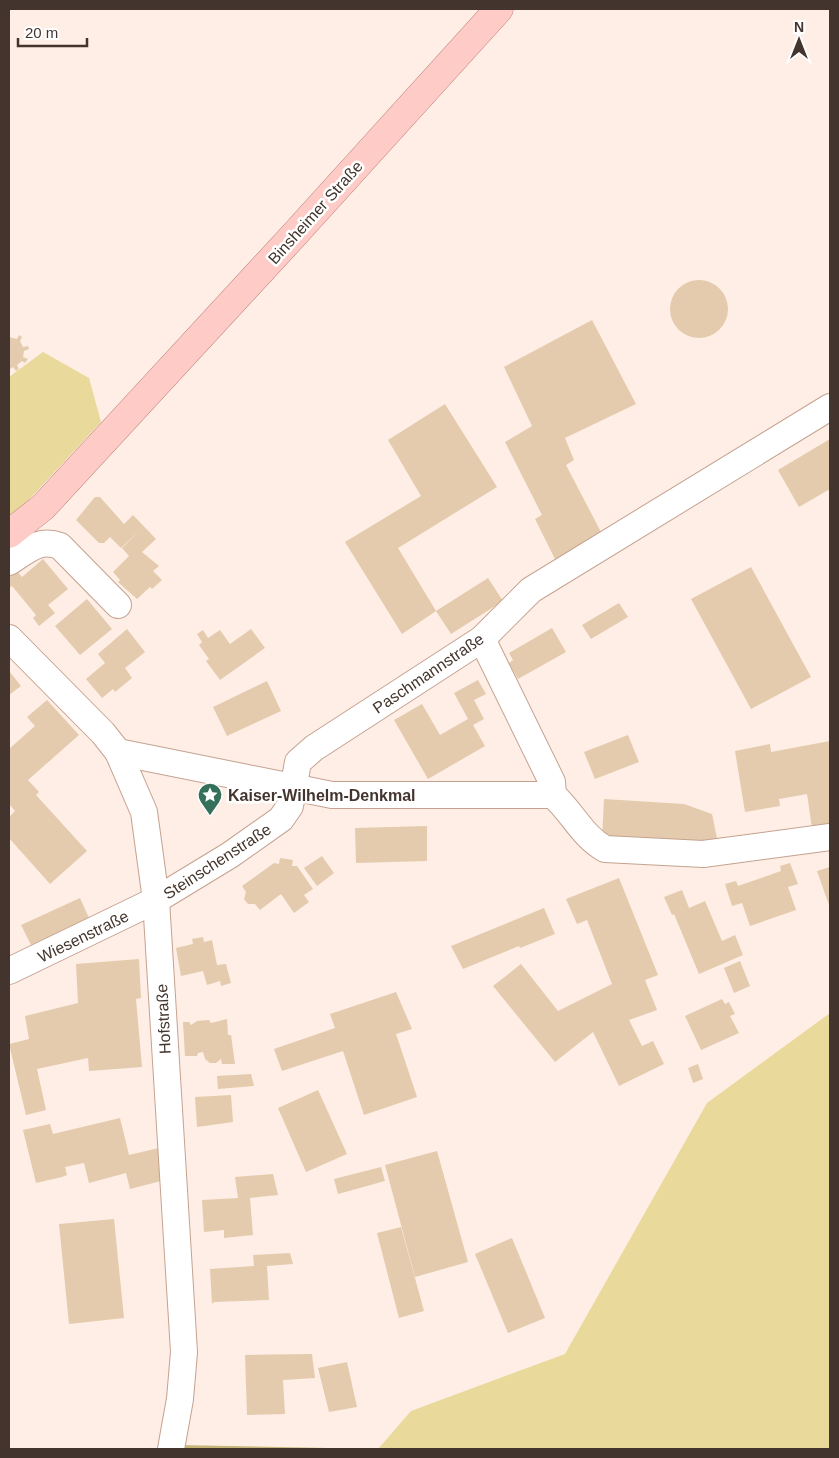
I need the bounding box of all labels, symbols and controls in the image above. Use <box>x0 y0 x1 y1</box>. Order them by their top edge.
scale bar <box>18 15 86 47</box>
north arrow <box>774 15 824 65</box>
text: N <box>794 19 804 35</box>
text: 20 m <box>25 24 58 41</box>
street label: Binsheimer Straße <box>265 157 366 267</box>
street label: Paschmannstraße <box>370 630 487 717</box>
place icon: Kaiser-Wilhelm-Denkmal <box>197 782 223 816</box>
place label: Kaiser-Wilhelm-Denkmal <box>228 787 415 804</box>
street label: Steinschenstraße <box>160 820 274 902</box>
street label: Wiesenstraße <box>35 907 131 966</box>
street label: Hofstraße <box>153 983 174 1054</box>

